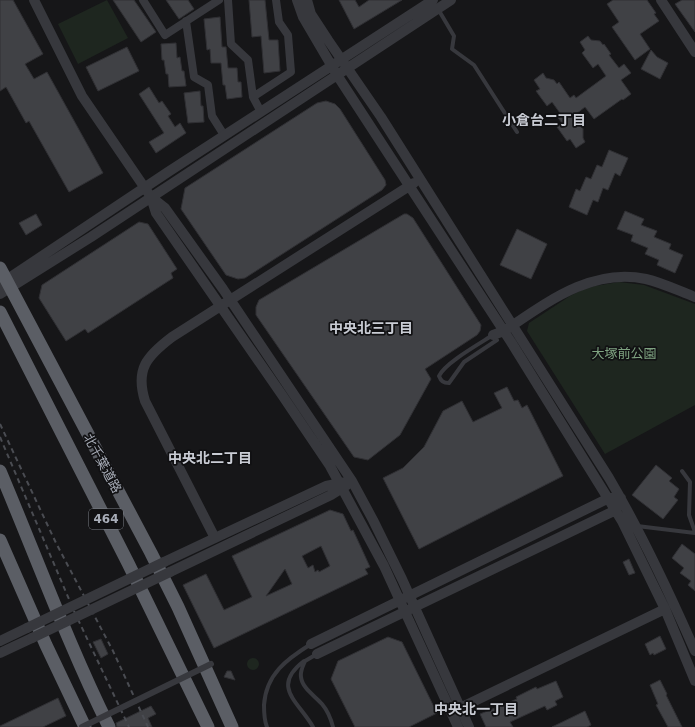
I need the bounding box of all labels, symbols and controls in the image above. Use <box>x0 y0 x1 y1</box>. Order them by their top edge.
district label: 小倉台二丁目 <box>502 112 586 128</box>
district label: 中央北三丁目 <box>329 320 413 336</box>
park label: 大塚前公園 <box>591 346 657 361</box>
street label: 北千葉道路 <box>81 431 124 495</box>
district label: 中央北二丁目 <box>168 450 252 466</box>
road number: 464 <box>89 509 123 529</box>
district label: 中央北一丁目 <box>434 701 518 717</box>

